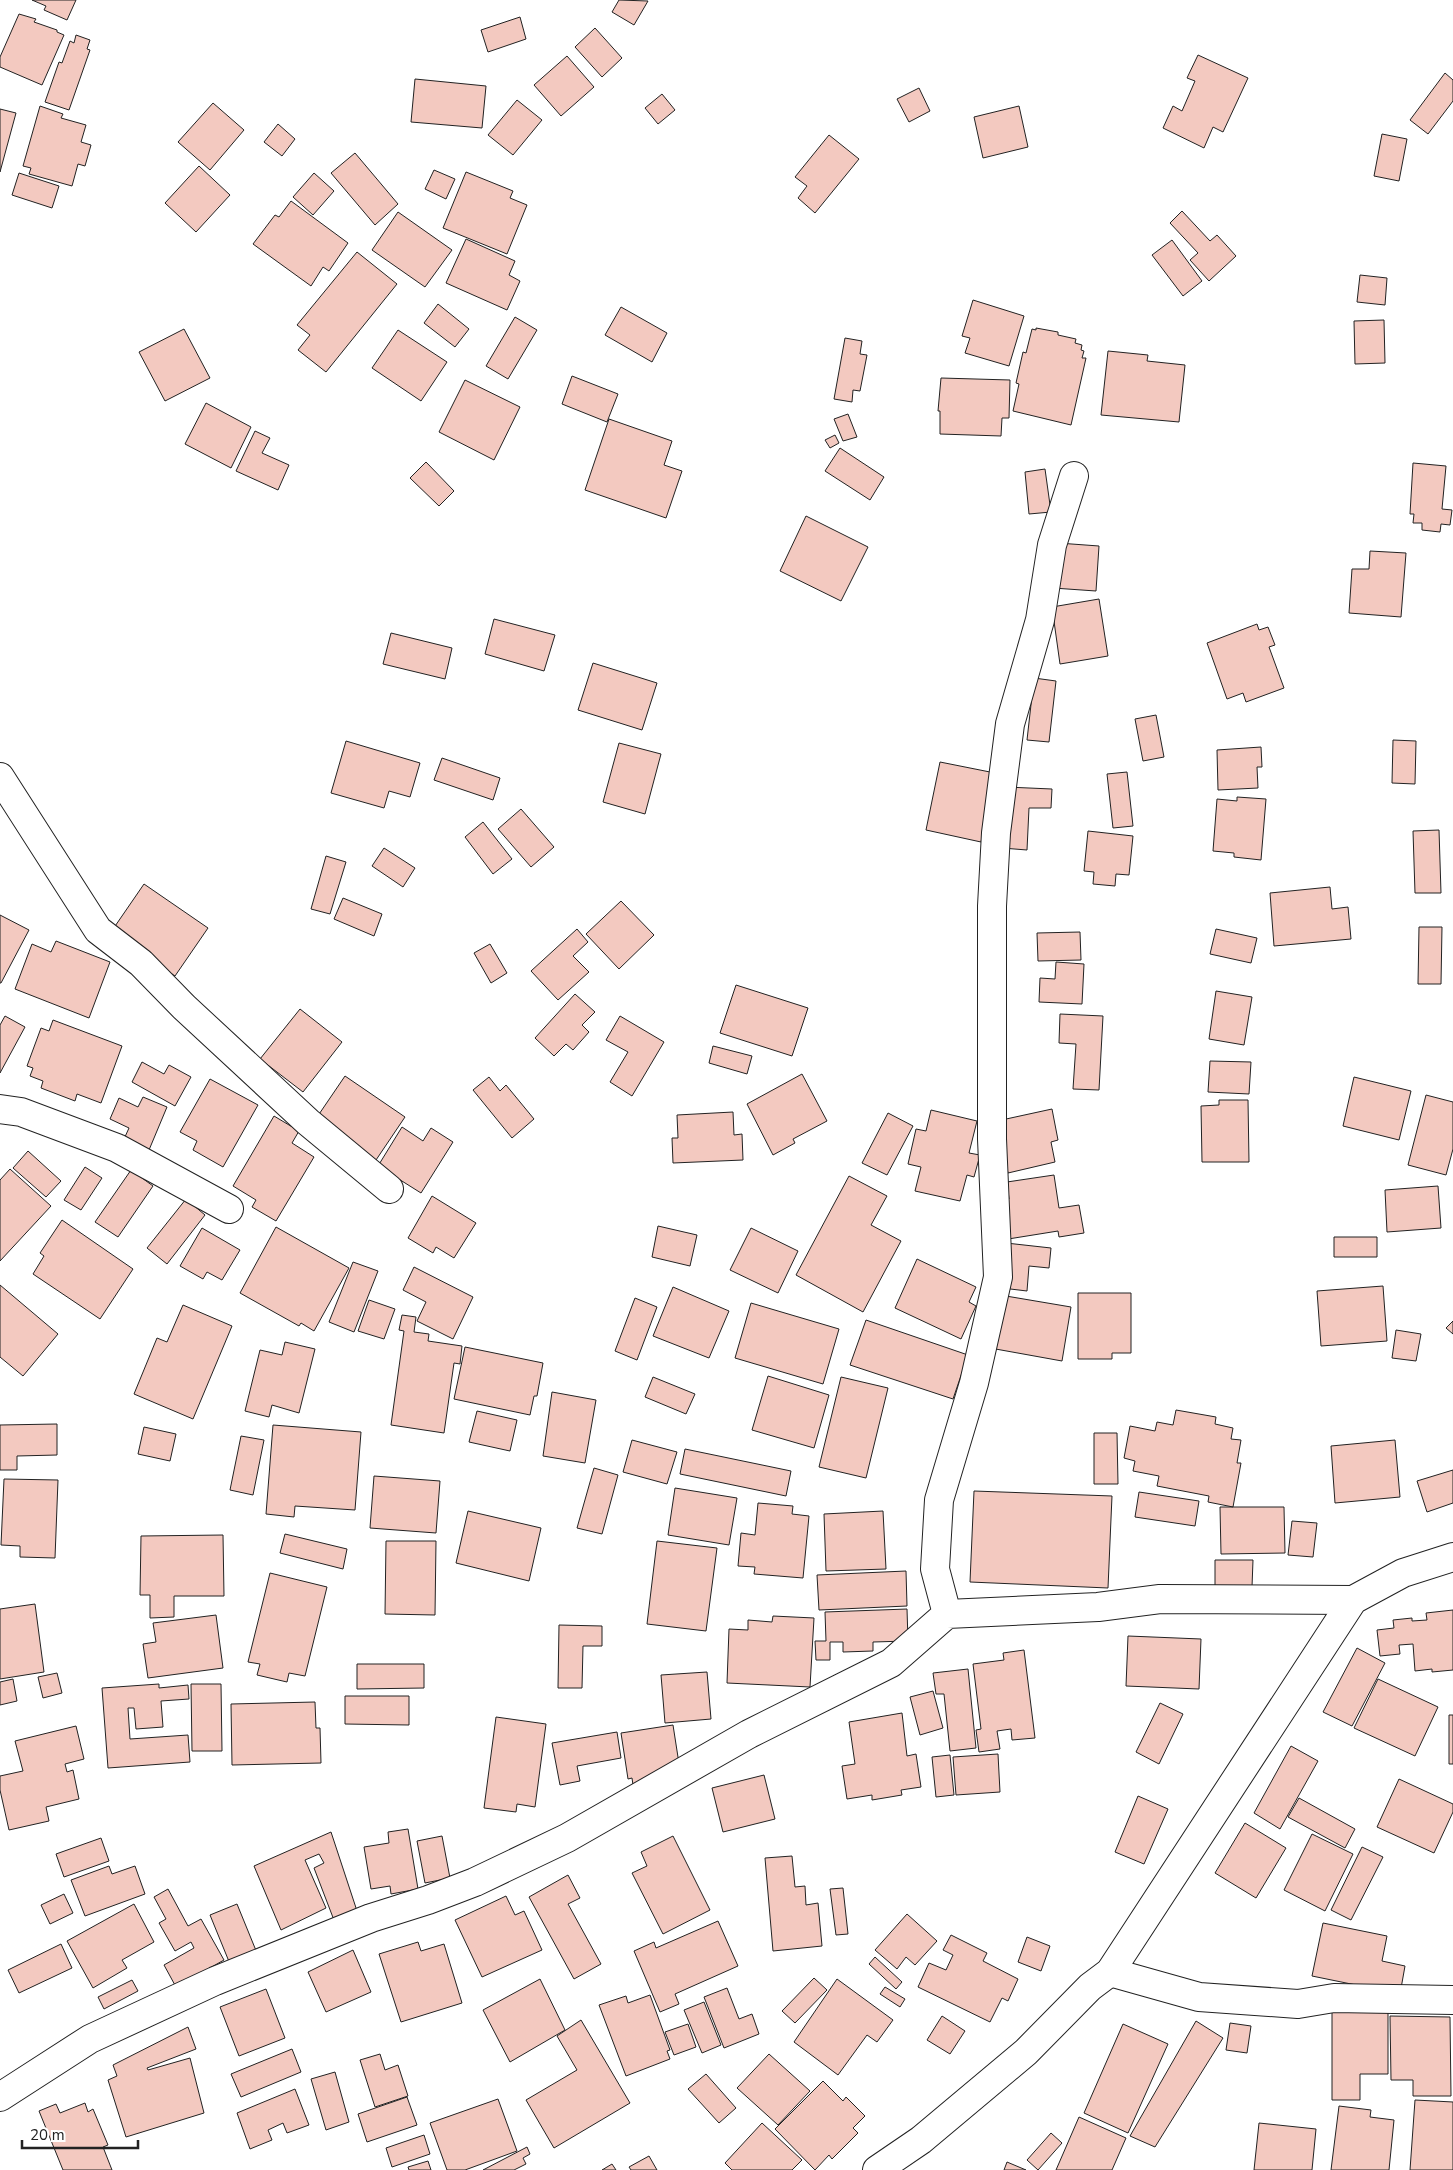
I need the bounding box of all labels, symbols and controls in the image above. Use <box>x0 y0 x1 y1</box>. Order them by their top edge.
scale bar <box>22 2118 139 2150</box>
text: 20 m <box>30 2125 65 2145</box>

